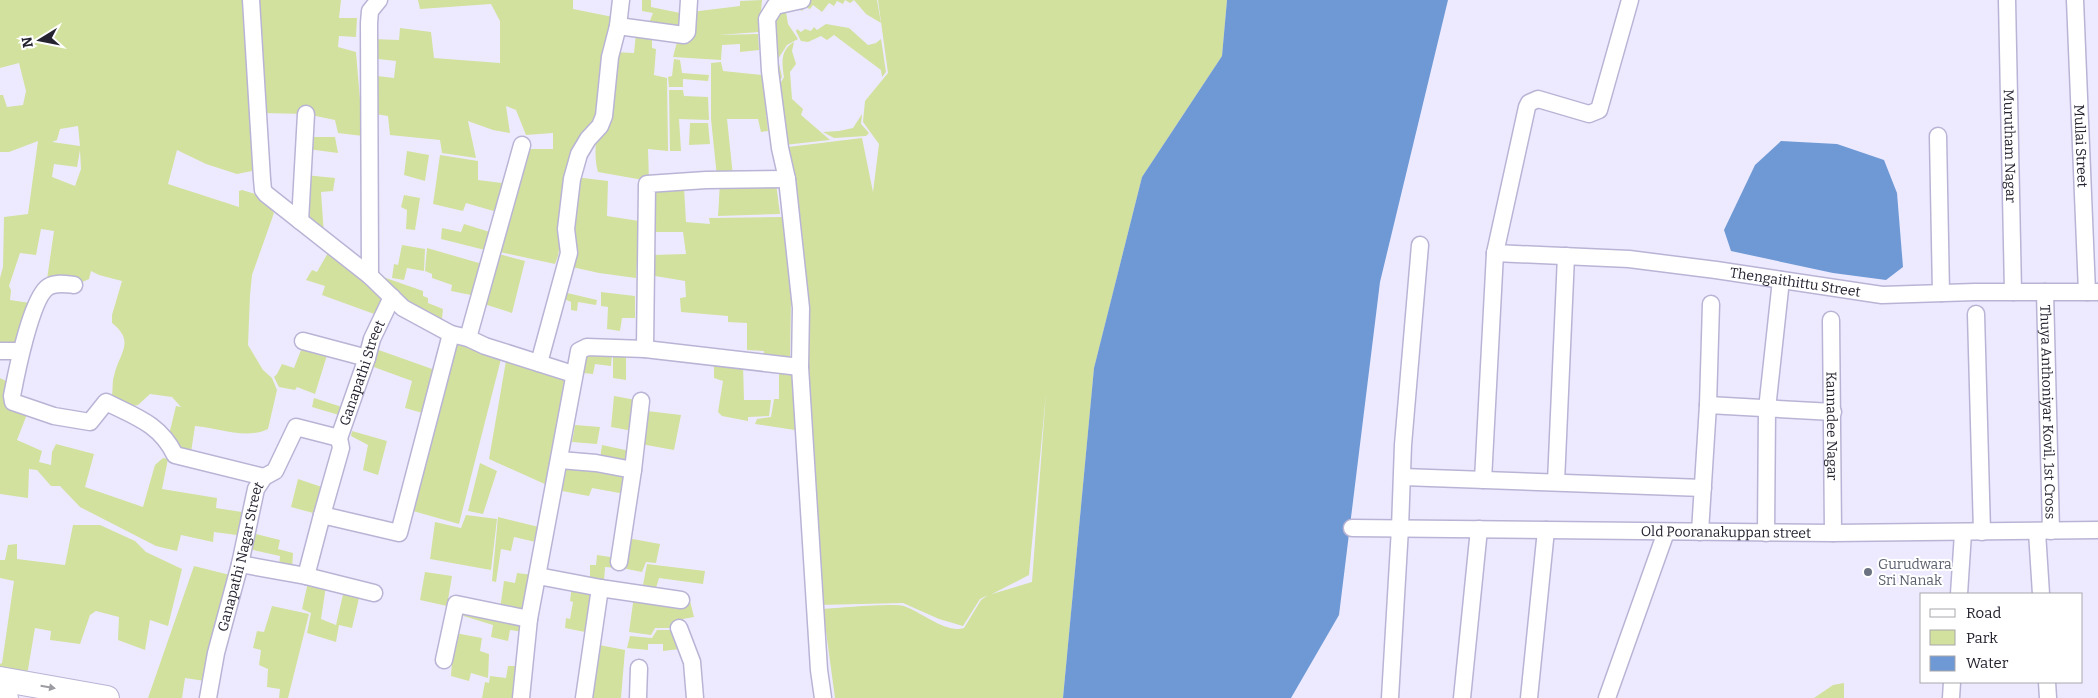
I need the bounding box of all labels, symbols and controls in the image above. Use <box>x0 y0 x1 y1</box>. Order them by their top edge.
north arrow <box>15 15 65 65</box>
text: N <box>18 35 37 49</box>
street label: Murutham Nagar <box>2000 89 2019 203</box>
street label: Mullai Street <box>2070 104 2091 188</box>
street label: Thengaithittu Street <box>1729 264 1862 301</box>
street label: Thuya Anthoniyar Kovil, 1st Cross <box>2036 304 2059 519</box>
street label: Ganapathi Street <box>336 318 389 428</box>
street label: Kannadee Nagar <box>1822 371 1841 481</box>
street label: Ganapathi Nagar Street <box>214 479 267 634</box>
street label: Old Pooranakuppan street <box>1641 523 1811 542</box>
place label: Gurudwara Sri Nanak <box>1878 556 1952 589</box>
marker: Gurudwara Sri Nanak <box>1862 566 1874 578</box>
legend <box>1920 593 2083 683</box>
text: Road <box>1966 604 2001 622</box>
text: Park <box>1966 629 1998 647</box>
text: Water <box>1966 654 2009 672</box>
one-way arrow <box>40 684 56 692</box>

